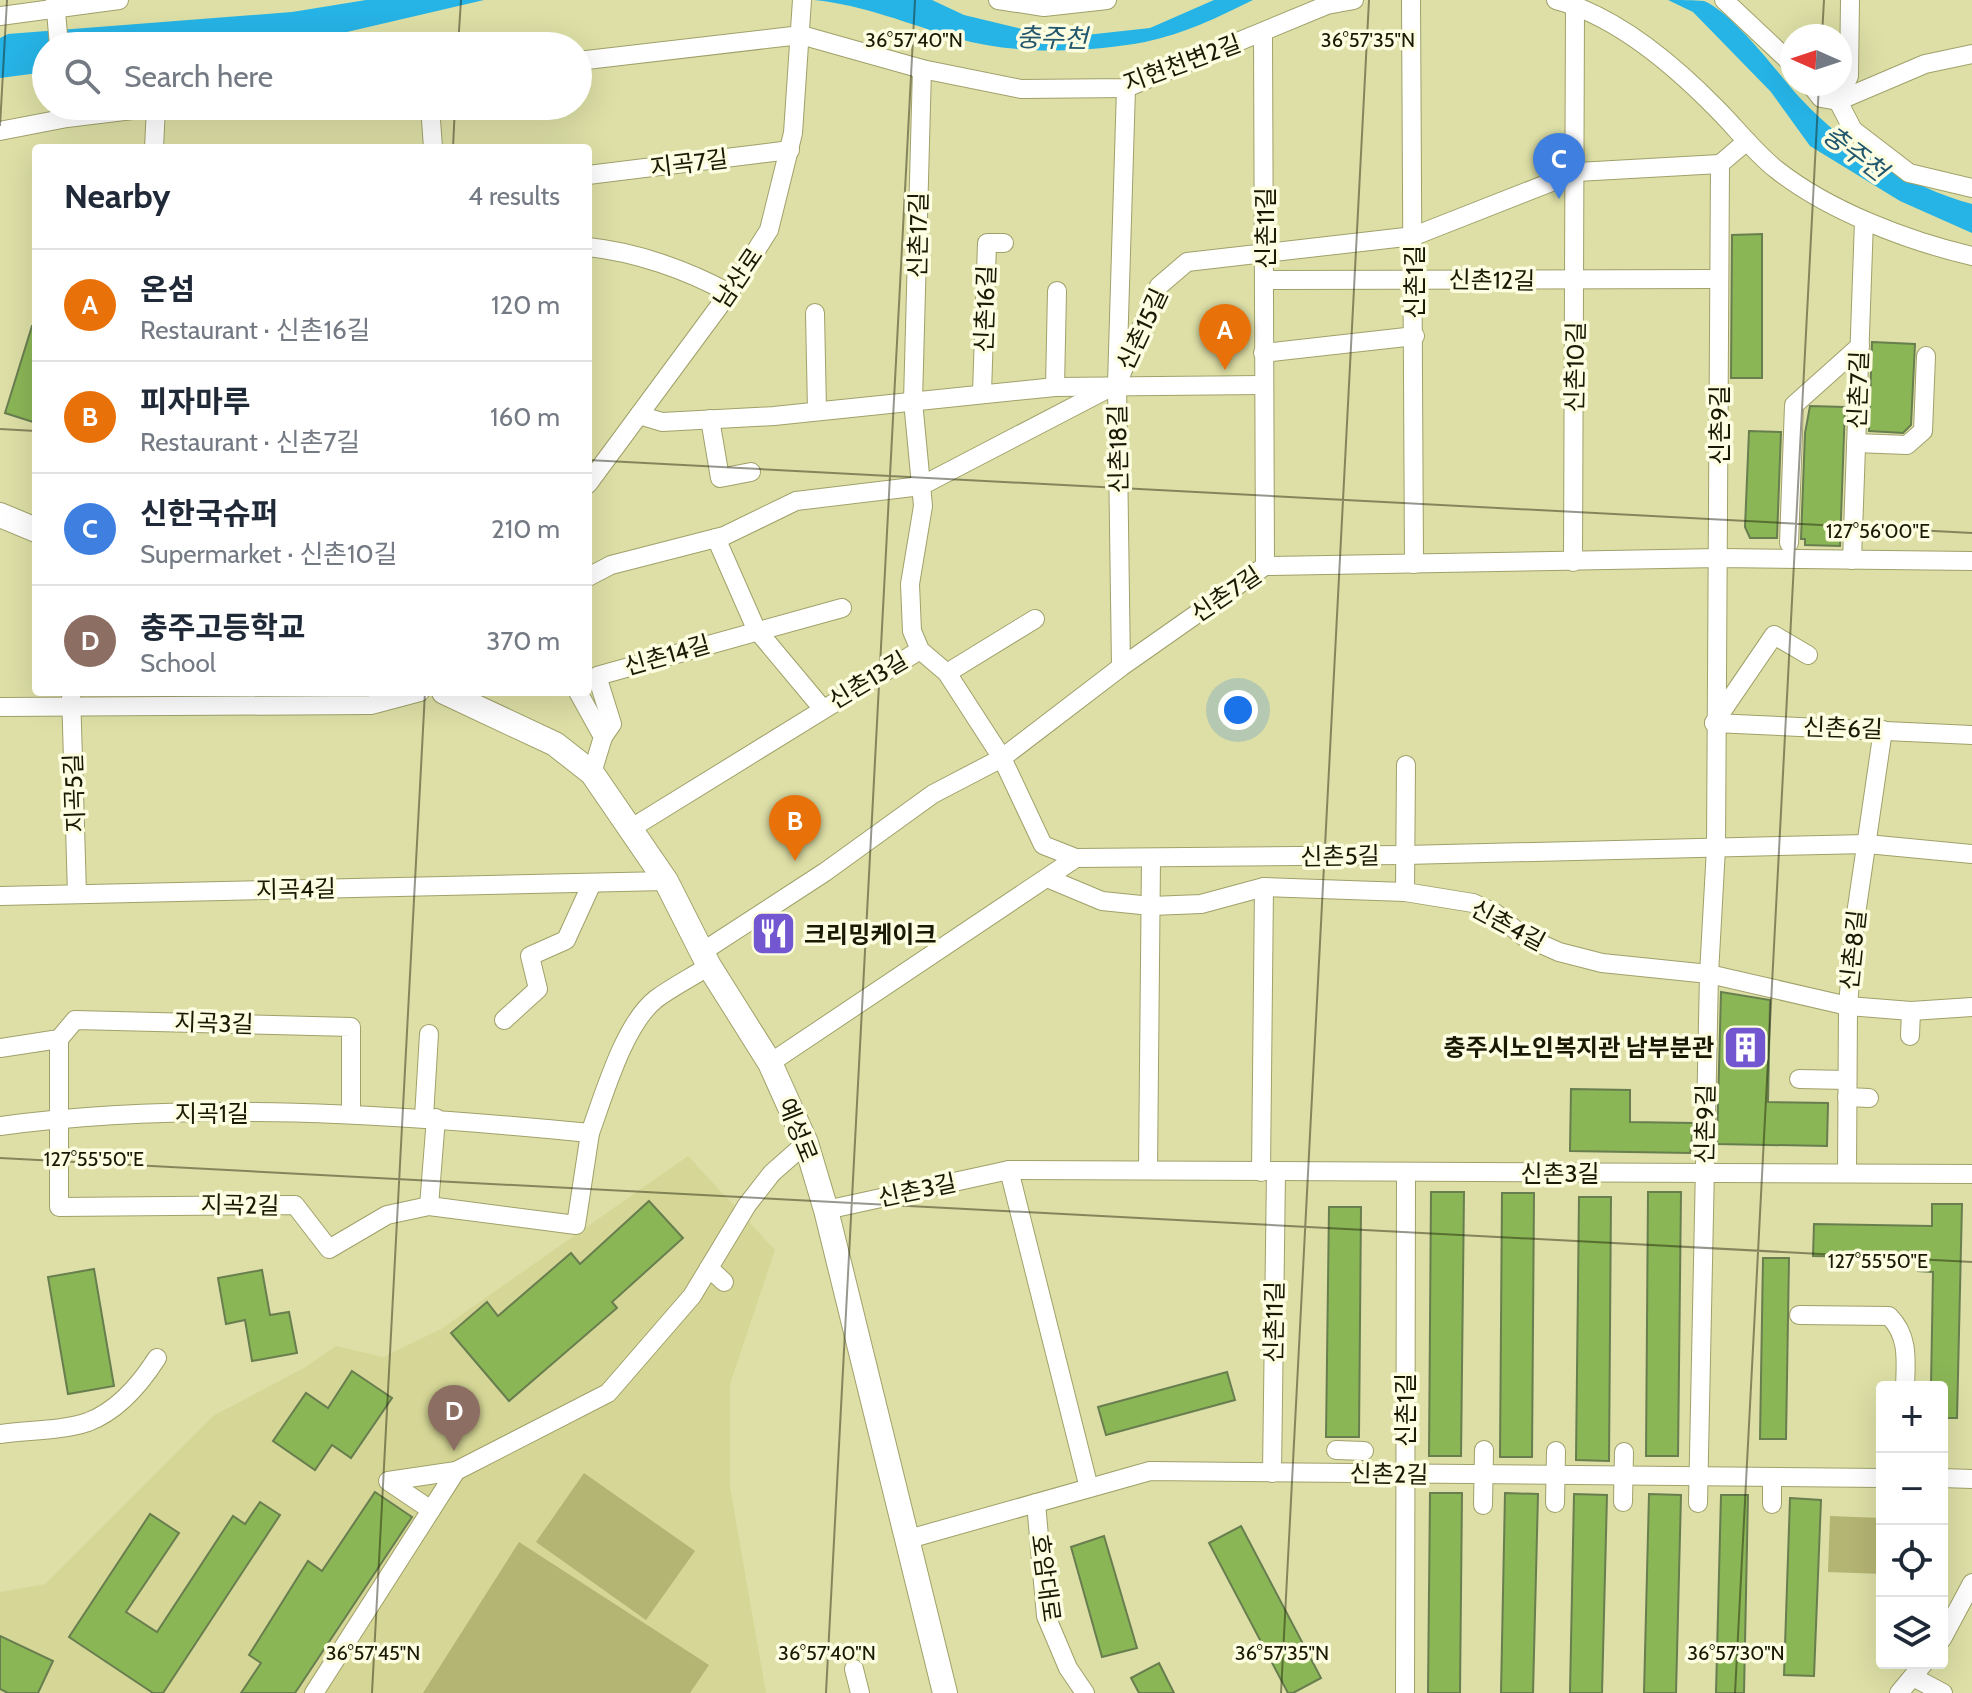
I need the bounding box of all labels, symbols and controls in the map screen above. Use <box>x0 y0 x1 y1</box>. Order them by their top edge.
water label: 충주천 <box>1016 21 1091 55</box>
north arrow <box>1780 24 1852 96</box>
text: 36°57'40"N <box>865 28 963 52</box>
street label: 지현천변2길 <box>1119 28 1245 98</box>
text: 36°57'35"N <box>1321 28 1415 52</box>
search box <box>32 32 592 120</box>
icon: search <box>60 54 104 98</box>
text: Search here <box>124 58 273 95</box>
water label: 충주천 <box>1817 119 1896 189</box>
pin: C <box>1533 133 1585 199</box>
street label: 지곡7길 <box>648 144 730 182</box>
text: Nearby <box>64 175 171 217</box>
text: 4 results <box>468 180 560 212</box>
street label: 신촌11길 <box>1251 187 1280 269</box>
street label: 신촌17길 <box>903 192 933 278</box>
street label: 남산로 <box>707 242 769 314</box>
street label: 신촌1길 <box>1400 245 1429 319</box>
street label: 신촌16길 <box>969 265 1001 353</box>
street label: 신촌12길 <box>1448 265 1536 295</box>
text: 온섬 <box>140 271 195 308</box>
street label: 신촌15길 <box>1110 283 1174 375</box>
text: A <box>82 289 98 321</box>
text: 120 m <box>491 289 560 321</box>
pin: A <box>1199 304 1251 370</box>
text: Restaurant · 신촌16길 <box>140 314 371 346</box>
street label: 신촌10길 <box>1560 321 1590 413</box>
street label: 신촌7길 <box>1842 350 1874 430</box>
text: 피자마루 <box>140 383 250 420</box>
street label: 신촌9길 <box>1705 385 1734 465</box>
text: B <box>82 401 98 433</box>
text: 160 m <box>490 401 560 433</box>
street label: 신촌18길 <box>1103 404 1133 494</box>
text: Restaurant · 신촌7길 <box>140 426 360 458</box>
text: 신한국슈퍼 <box>140 495 278 532</box>
text: C <box>82 513 98 545</box>
text: 210 m <box>491 513 560 545</box>
text: 127°56'00"E <box>1826 519 1930 543</box>
text: Supermarket · 신촌10길 <box>140 538 398 570</box>
street label: 신촌7길 <box>1185 560 1267 628</box>
text: 충주고등학교 <box>140 609 306 646</box>
text: D <box>81 625 99 657</box>
text: 370 m <box>486 625 560 657</box>
street label: 신촌14길 <box>621 629 713 681</box>
street label: 신촌13길 <box>823 645 913 715</box>
text: School <box>140 647 216 679</box>
your location <box>1218 690 1258 730</box>
street label: 신촌6길 <box>1803 712 1883 744</box>
street label: 지곡5길 <box>58 753 90 833</box>
pin: B <box>769 795 821 861</box>
street label: 신촌5길 <box>1300 841 1380 871</box>
street label: 지곡4길 <box>256 874 336 904</box>
street label: 신촌4길 <box>1466 893 1550 957</box>
street label: 신촌8길 <box>1834 908 1872 992</box>
restaurant icon: 크리밍케이크 <box>749 910 797 958</box>
place label: 크리밍케이크 <box>804 920 936 949</box>
street label: 지곡3길 <box>174 1007 254 1039</box>
building icon: 충주시노인복지관 남부분관 <box>1721 1023 1769 1071</box>
place label: 충주시노인복지관 남부분관 <box>1444 1033 1714 1062</box>
street label: 신촌9길 <box>1690 1084 1720 1164</box>
street label: 예성로 <box>772 1094 824 1166</box>
street label: 지곡1길 <box>175 1099 249 1128</box>
text: 127°55'50"E <box>44 1147 144 1171</box>
street label: 신촌3길 <box>1520 1159 1600 1188</box>
street label: 신촌3길 <box>875 1168 959 1212</box>
street label: 지곡2길 <box>200 1190 280 1220</box>
text: 127°55'50"E <box>1828 1249 1928 1273</box>
street label: 신촌11길 <box>1259 1281 1289 1363</box>
street label: 신촌1길 <box>1391 1373 1420 1447</box>
map controls <box>1876 1381 1948 1669</box>
button: + <box>1876 1381 1948 1453</box>
pin: D <box>428 1385 480 1451</box>
button: − <box>1876 1453 1948 1525</box>
street label: 신촌2길 <box>1349 1459 1429 1489</box>
button: locate <box>1876 1525 1948 1597</box>
street label: 호암대로 <box>1025 1532 1067 1624</box>
button: layers <box>1876 1597 1948 1669</box>
text: 36°57'45"N <box>326 1641 420 1665</box>
text: 36°57'40"N <box>778 1641 876 1665</box>
text: 36°57'35"N <box>1235 1641 1329 1665</box>
text: 36°57'30"N <box>1687 1641 1785 1665</box>

